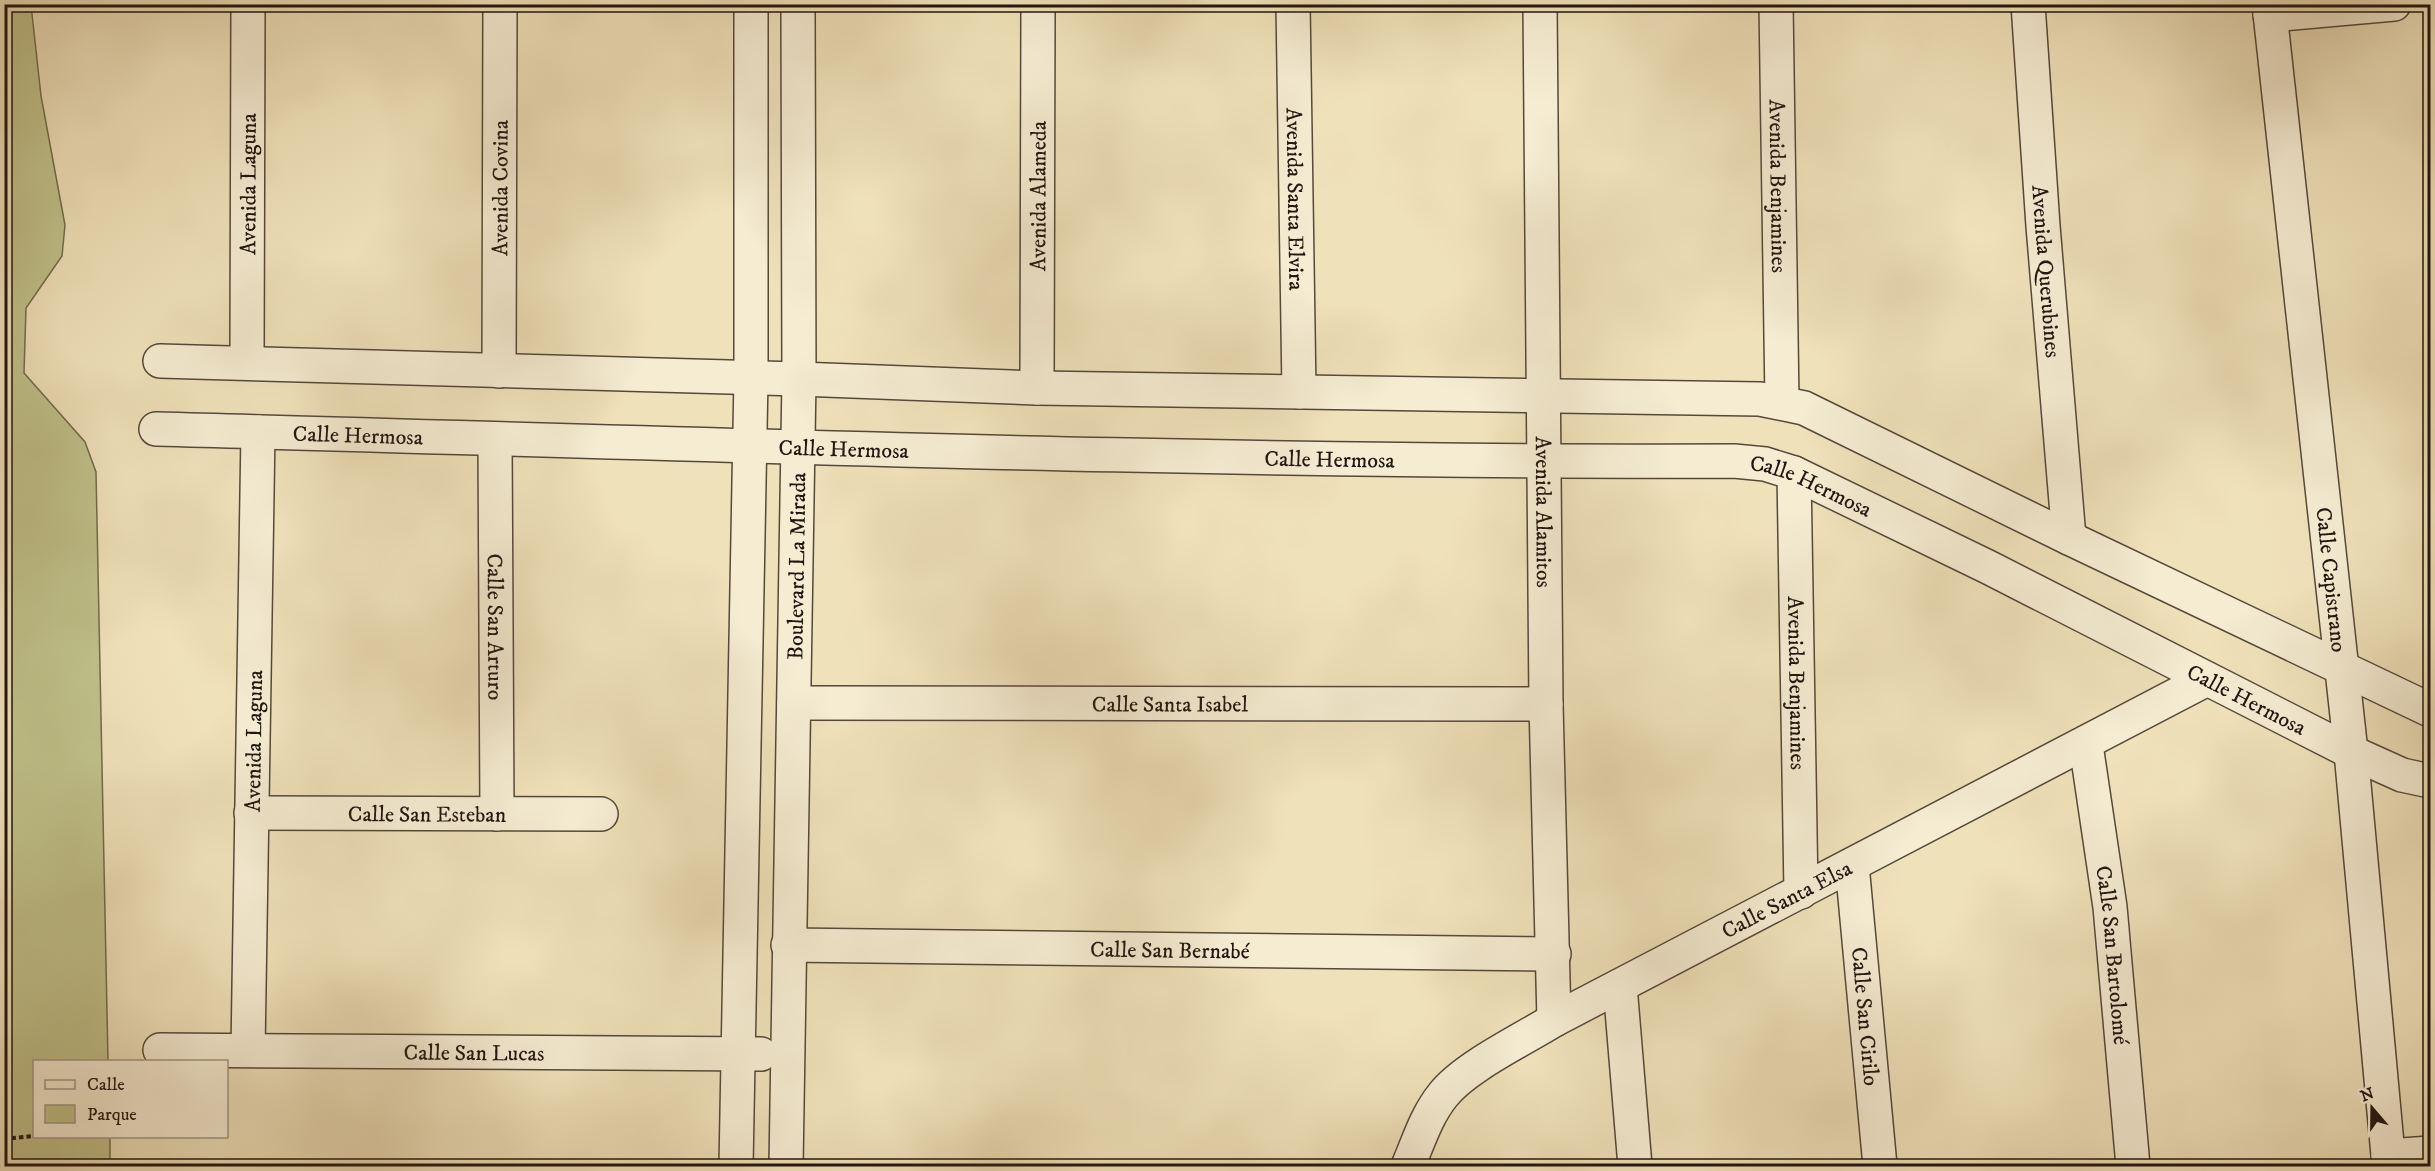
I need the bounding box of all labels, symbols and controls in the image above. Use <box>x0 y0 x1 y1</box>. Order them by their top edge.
street label: Avenida Benjamines <box>1762 99 1792 273</box>
street label: Avenida Santa Elvira <box>1280 107 1309 291</box>
street label: Avenida Laguna <box>235 112 263 255</box>
street label: Avenida Covina <box>487 119 515 256</box>
street label: Avenida Alameda <box>1025 120 1053 271</box>
street label: Avenida Querubines <box>2025 184 2066 359</box>
street label: Calle Hermosa <box>292 421 424 452</box>
street label: Calle Hermosa <box>778 435 910 465</box>
street label: Avenida Alamitos <box>1529 436 1557 588</box>
street label: Calle Hermosa <box>1264 446 1396 475</box>
street label: Calle Hermosa <box>1749 451 1877 524</box>
street label: Boulevard La Mirada <box>782 472 812 660</box>
street label: Calle Capistrano <box>2309 506 2352 654</box>
street label: Calle San Arturo <box>481 553 508 701</box>
street label: Avenida Benjamines <box>1781 596 1811 770</box>
street label: Calle Hermosa <box>2182 659 2311 742</box>
street label: Avenida Laguna <box>240 669 269 812</box>
street label: Calle Santa Isabel <box>1092 691 1249 719</box>
street label: Calle San Esteban <box>348 801 507 829</box>
street label: Calle Santa Elsa <box>1717 855 1857 945</box>
street label: Calle San Bartolomé <box>2089 864 2134 1046</box>
street label: Calle San Bernabé <box>1090 937 1250 965</box>
street label: Calle San Cirilo <box>1845 946 1884 1087</box>
street label: Calle San Lucas <box>403 1040 544 1068</box>
legend <box>33 1060 228 1138</box>
text: Calle <box>87 1074 125 1096</box>
north arrow <box>2342 1078 2402 1138</box>
text: N <box>2358 1083 2377 1106</box>
text: Parque <box>87 1104 137 1126</box>

